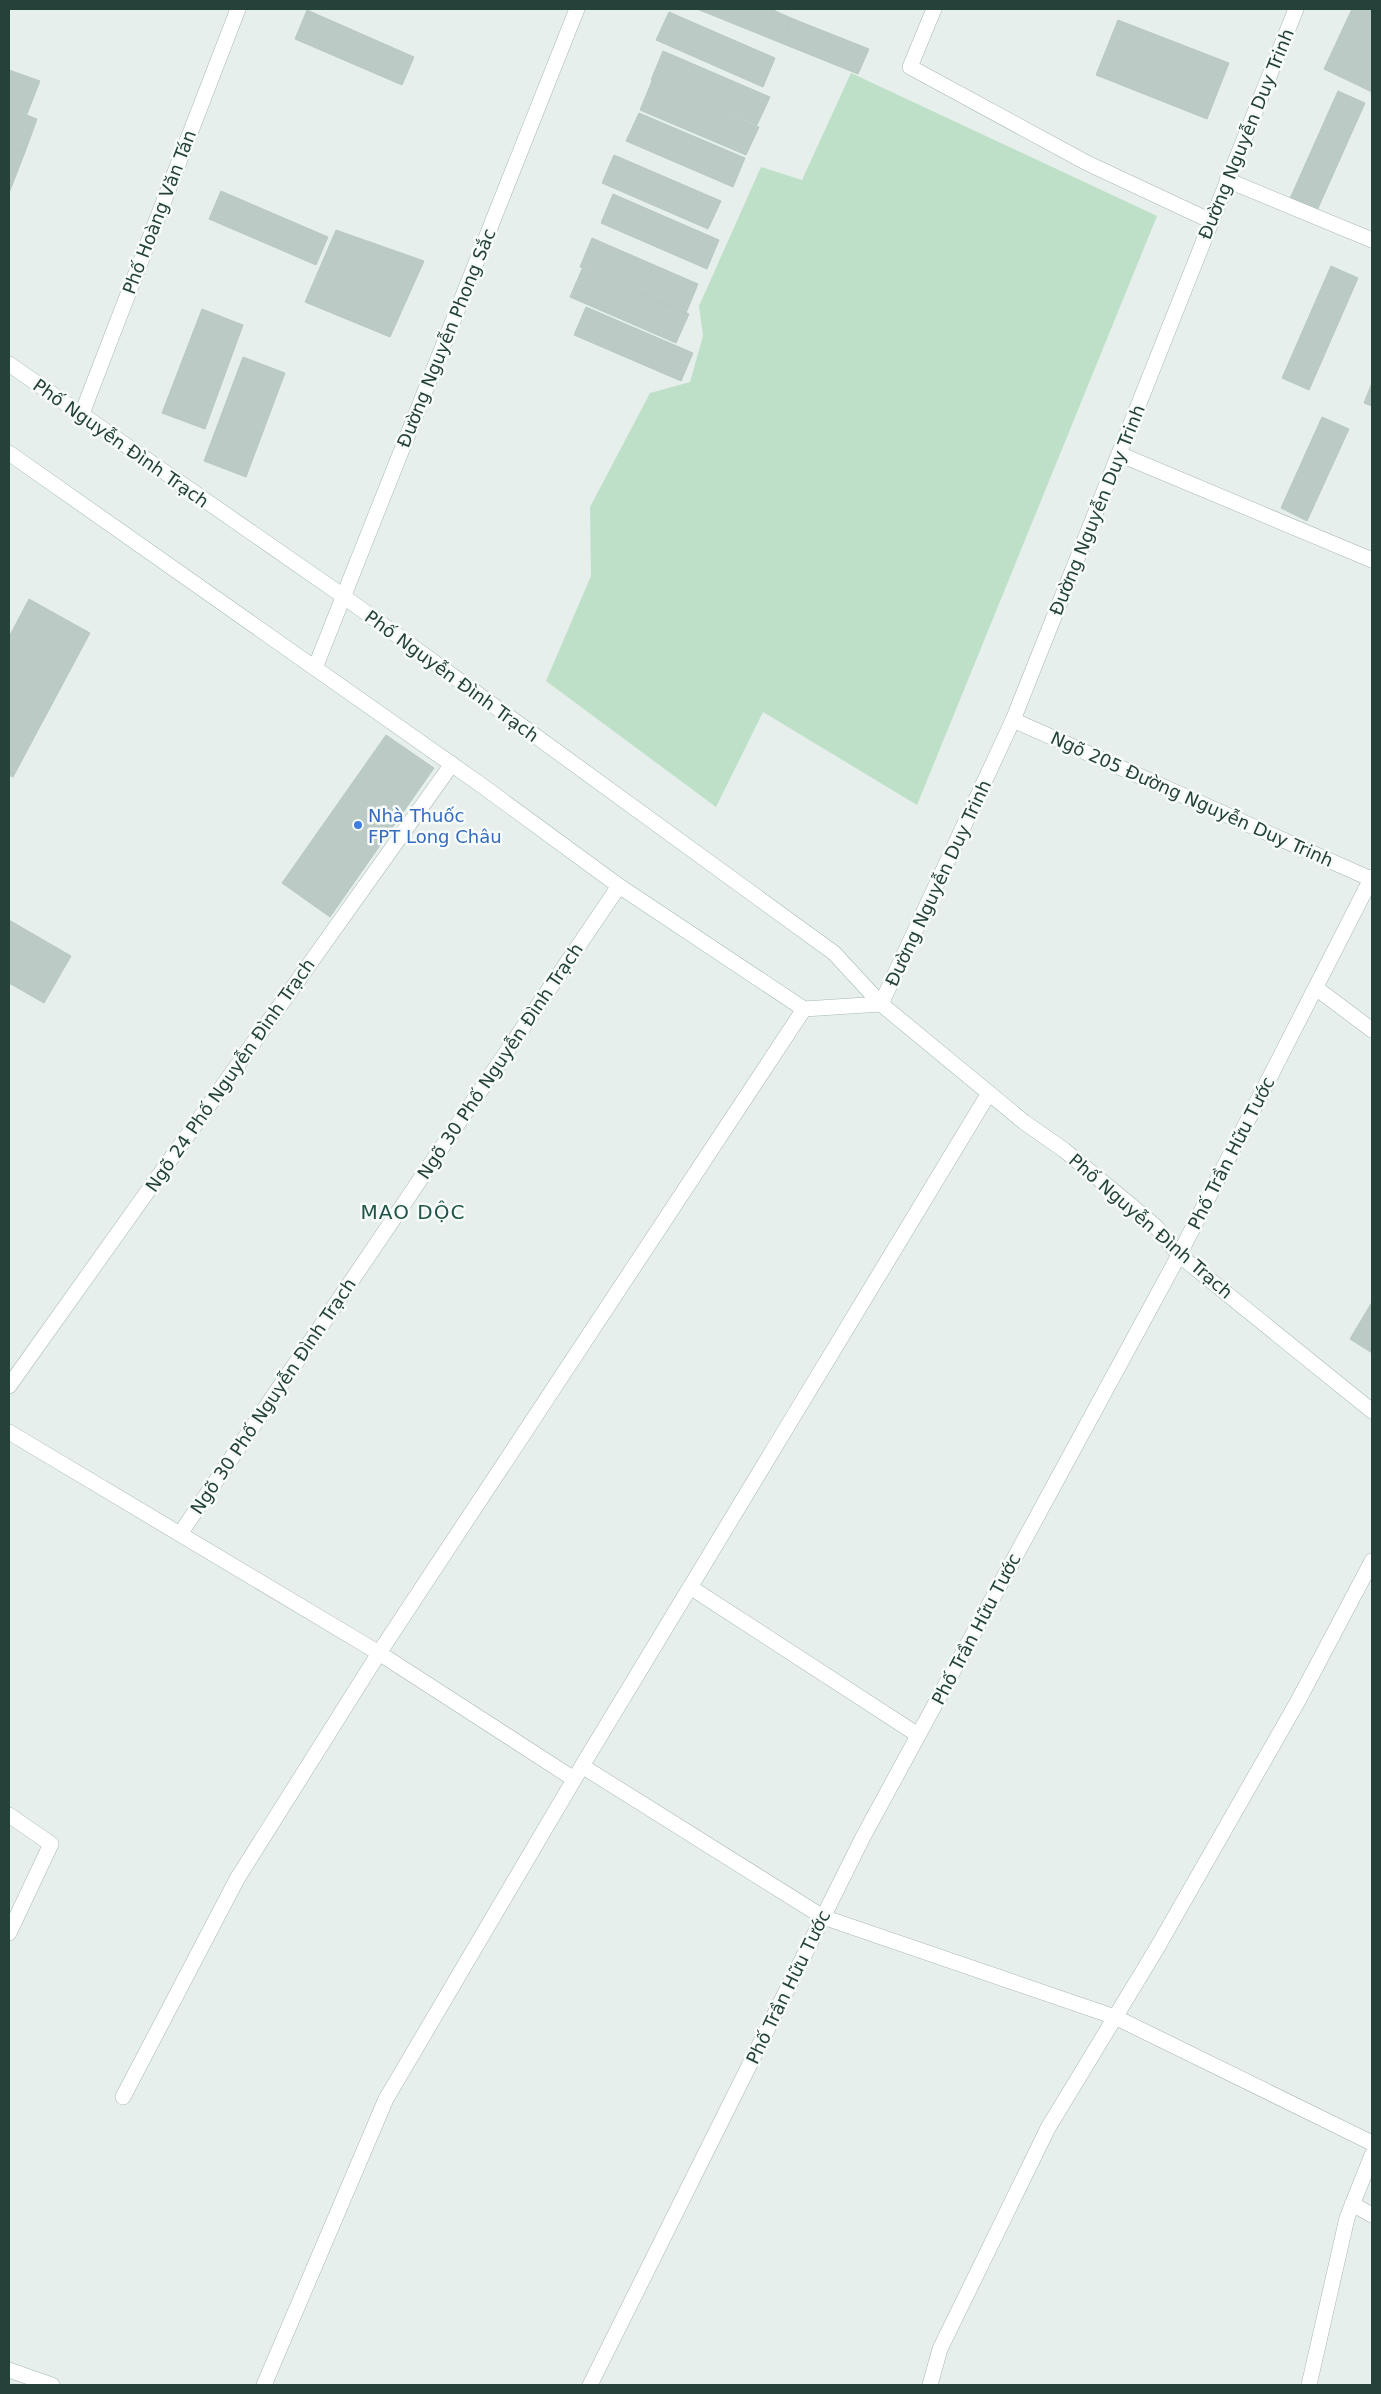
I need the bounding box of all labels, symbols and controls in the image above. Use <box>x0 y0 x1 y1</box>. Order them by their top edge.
street label: Đường Nguyễn Duy Trinh <box>1194 26 1298 242</box>
street label: Phố Hoàng Văn Tán <box>118 127 200 297</box>
street label: Đường Nguyễn Phong Sắc <box>392 225 500 451</box>
street label: Phố Nguyễn Đình Trạch <box>29 374 213 512</box>
street label: Đường Nguyễn Duy Trinh <box>1045 402 1149 618</box>
street label: Phố Nguyễn Đình Trạch <box>361 606 543 746</box>
street label: Ngõ 205 Đường Nguyễn Duy Trinh <box>1048 727 1336 871</box>
street label: Đường Nguyễn Duy Trinh <box>881 776 995 990</box>
place label: Nhà Thuốc FPT Long Châu <box>368 805 502 847</box>
marker: Nhà Thuốc FPT Long Châu <box>352 819 364 831</box>
street label: Ngõ 30 Phố Nguyễn Đình Trạch <box>413 939 587 1183</box>
street label: Ngõ 24 Phố Nguyễn Đình Trạch <box>141 954 319 1196</box>
street label: Phố Trần Hữu Tước <box>1183 1073 1279 1233</box>
street label: Phố Nguyễn Đình Trạch <box>1065 1149 1237 1303</box>
district label: MAO DỘC <box>361 1200 465 1224</box>
street label: Ngõ 30 Phố Nguyễn Đình Trạch <box>186 1274 360 1518</box>
street label: Phố Trần Hữu Tước <box>927 1550 1025 1708</box>
street label: Phố Trần Hữu Tước <box>742 1907 834 2067</box>

